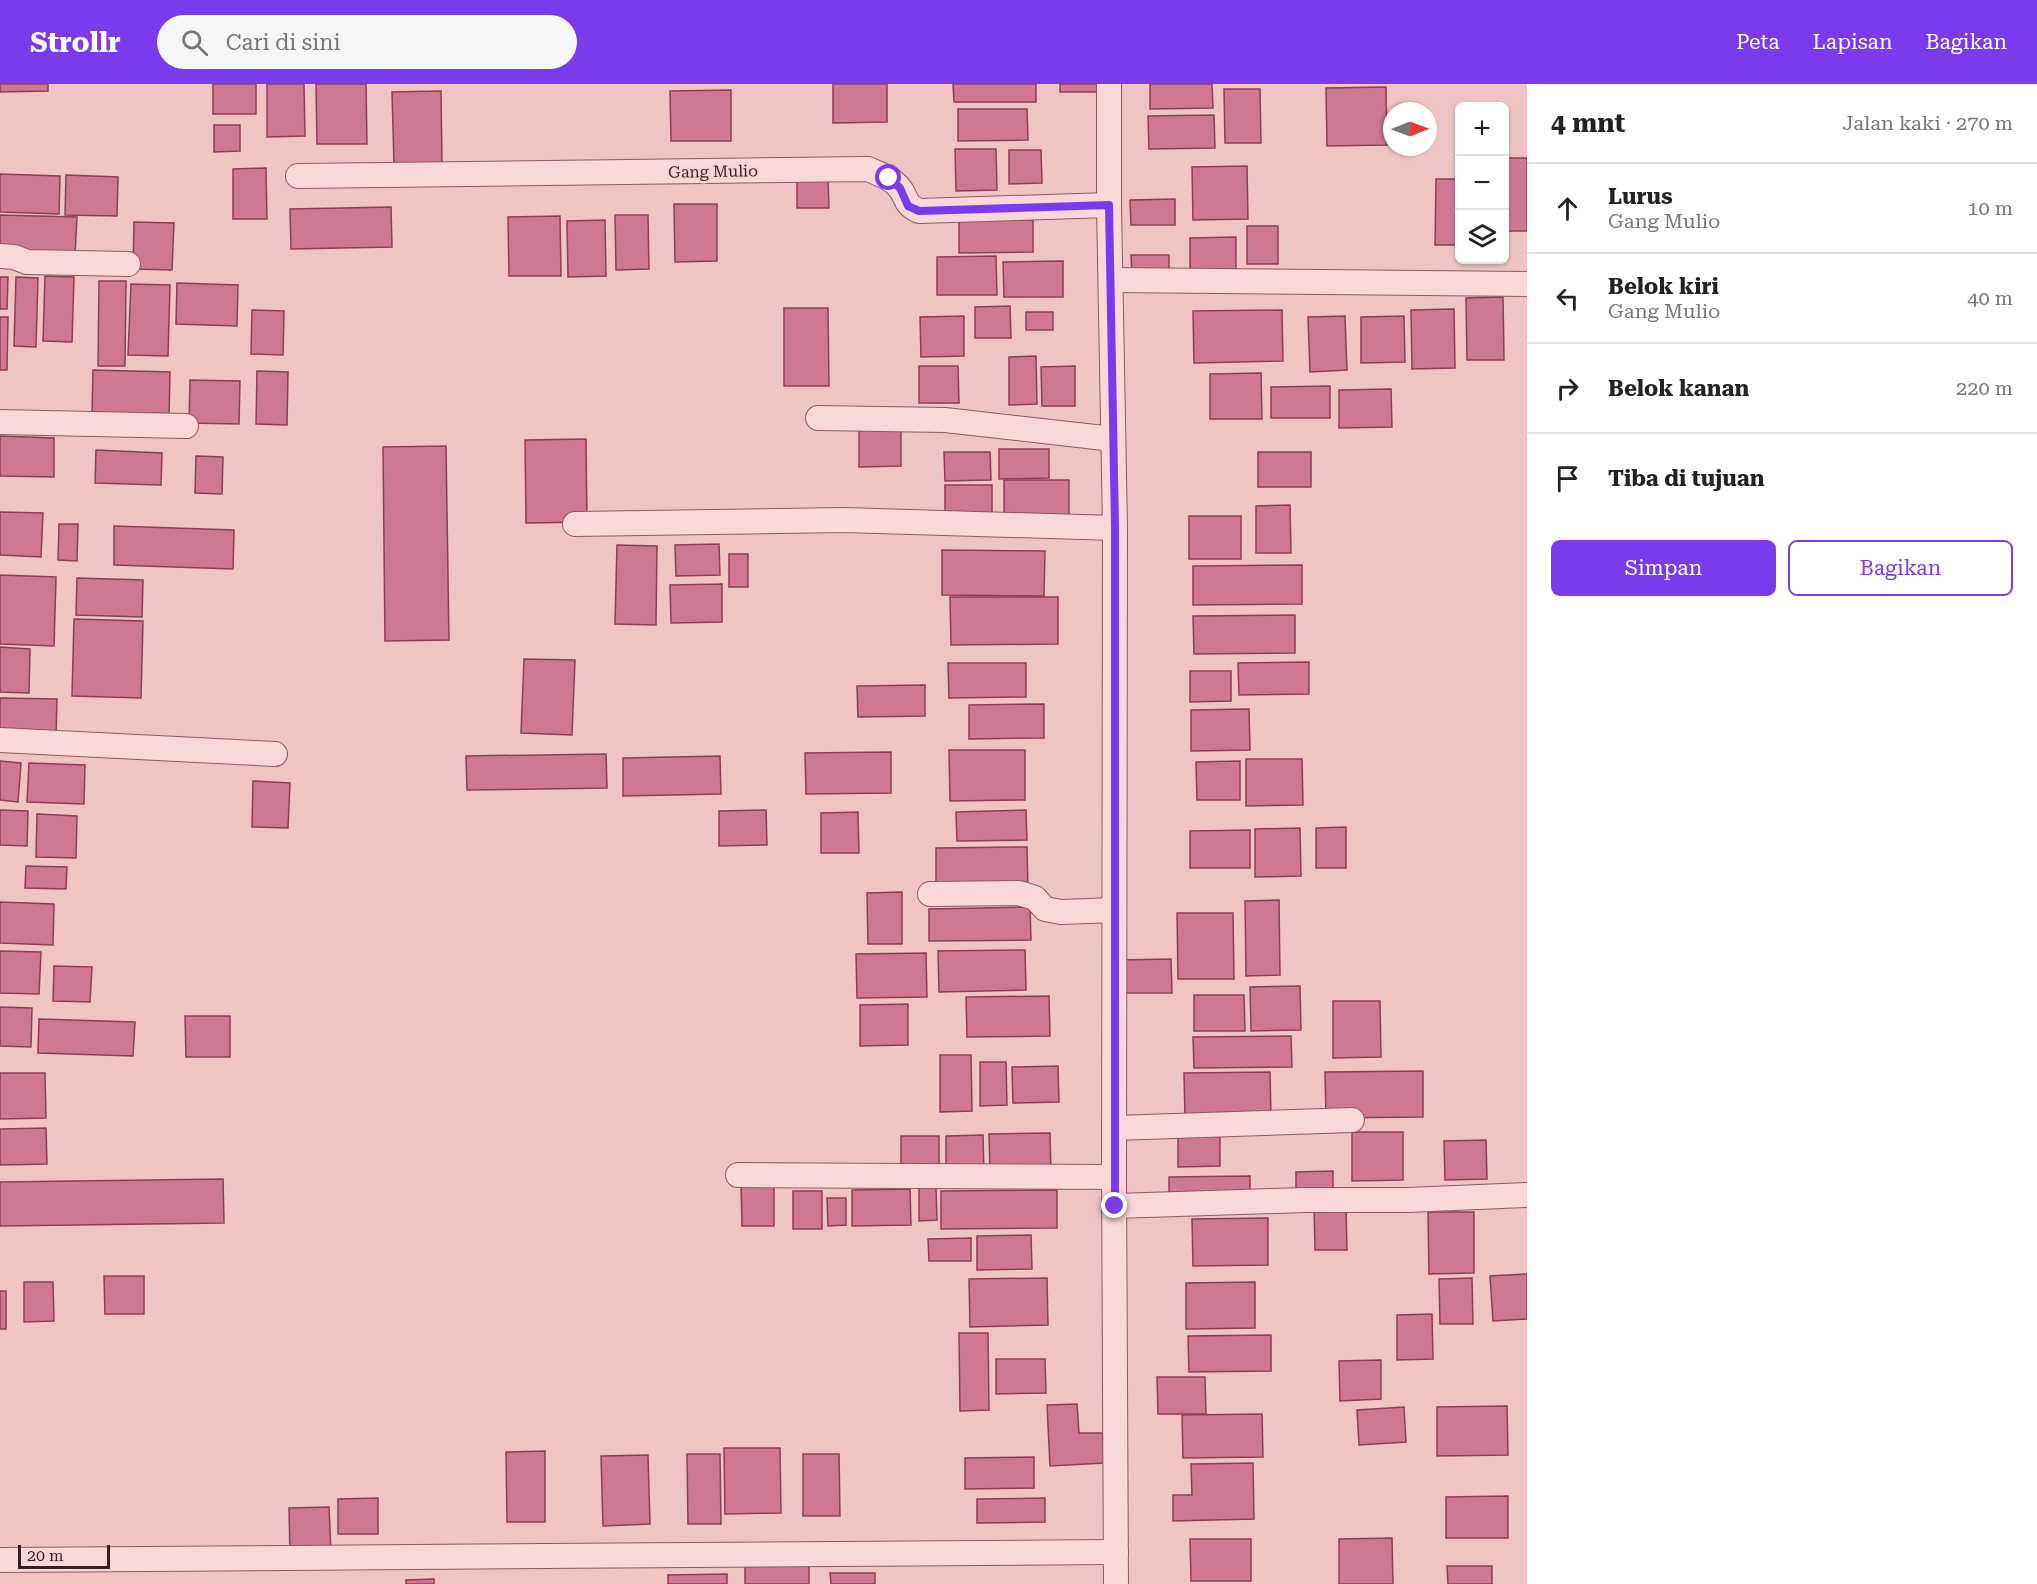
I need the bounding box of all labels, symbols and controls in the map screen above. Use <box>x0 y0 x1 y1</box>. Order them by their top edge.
search box <box>157 15 577 69</box>
text: Strollr <box>30 26 121 59</box>
icon: search <box>178 26 211 59</box>
text: Cari di sini <box>226 30 341 55</box>
text: Peta <box>1736 30 1780 54</box>
text: Lapisan <box>1813 30 1893 54</box>
text: Bagikan <box>1926 30 2007 54</box>
north arrow <box>1383 102 1437 156</box>
map controls <box>1455 102 1509 264</box>
button: + <box>1455 102 1509 156</box>
text: 4 mnt <box>1551 108 1625 138</box>
text: Jalan kaki · 270 m <box>1842 111 2013 135</box>
button: − <box>1455 156 1509 210</box>
street label: Gang Mulio <box>668 161 758 182</box>
route start <box>875 164 901 190</box>
text: Lurus <box>1608 184 1673 209</box>
icon: ahead <box>1551 192 1584 225</box>
text: 10 m <box>1967 196 2013 220</box>
text: Gang Mulio <box>1608 209 1720 233</box>
button: layers <box>1455 210 1509 264</box>
text: Belok kiri <box>1608 274 1719 299</box>
icon: left <box>1551 282 1584 315</box>
text: 40 m <box>1967 286 2013 310</box>
text: Gang Mulio <box>1608 299 1720 323</box>
icon: right <box>1551 372 1584 405</box>
text: Belok kanan <box>1608 376 1749 401</box>
text: 220 m <box>1956 376 2013 400</box>
icon: arrive <box>1551 462 1584 495</box>
text: Tiba di tujuan <box>1608 466 1764 491</box>
button: Simpan <box>1551 540 1776 596</box>
button: Bagikan <box>1788 540 2013 596</box>
route end <box>1101 1192 1127 1218</box>
scale bar <box>18 1542 110 1570</box>
text: 20 m <box>27 1546 64 1565</box>

